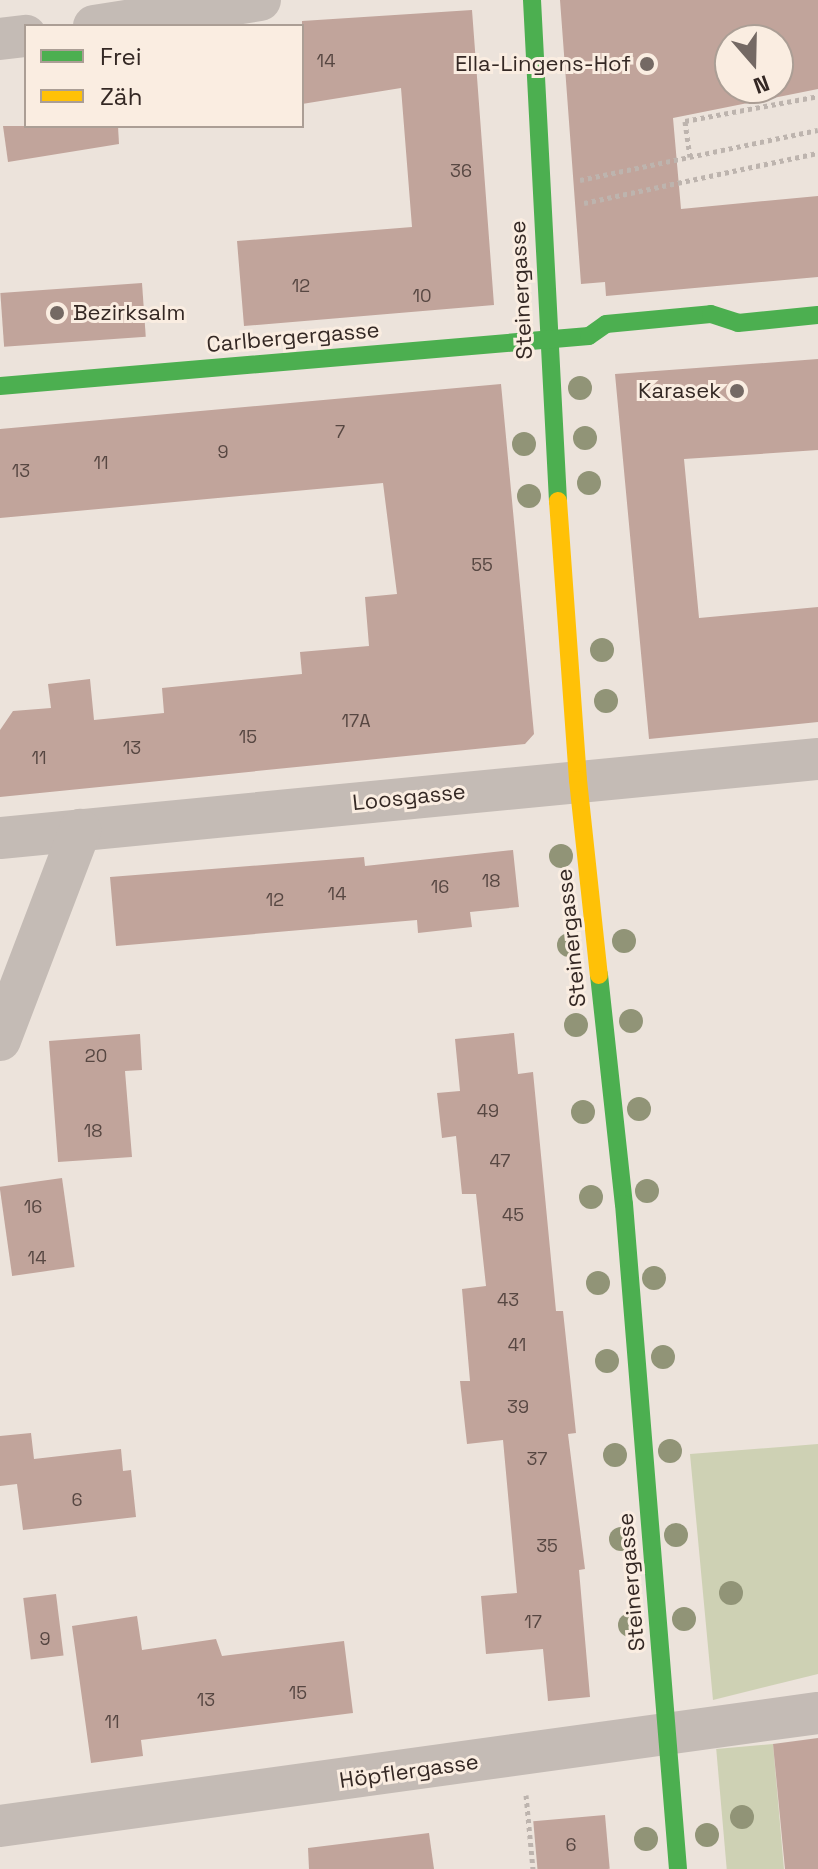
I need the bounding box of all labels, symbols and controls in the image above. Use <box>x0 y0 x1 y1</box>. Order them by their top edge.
legend <box>24 24 304 128</box>
north arrow <box>714 24 794 104</box>
text: Frei <box>100 41 142 72</box>
house number: 14 <box>317 50 335 72</box>
place label: Ella-Lingens-Hof <box>455 51 631 77</box>
marker: Ella-Lingens-Hof <box>638 55 656 73</box>
text: N <box>750 69 773 100</box>
text: Zäh <box>100 81 142 112</box>
house number: 36 <box>450 160 472 182</box>
street label: Steinergasse <box>504 220 538 360</box>
house number: 12 <box>292 275 310 297</box>
house number: 10 <box>412 285 432 307</box>
place label: Bezirksalm <box>73 300 185 326</box>
marker: Bezirksalm <box>48 304 66 322</box>
street label: Carlbergergasse <box>205 316 381 358</box>
place label: Karasek <box>638 378 721 404</box>
marker: Karasek <box>728 382 746 400</box>
house number: 7 <box>335 421 345 443</box>
house number: 9 <box>217 441 229 463</box>
house number: 11 <box>93 452 109 474</box>
house number: 13 <box>12 460 30 482</box>
house number: 55 <box>471 554 493 576</box>
house number: 17A <box>341 710 371 732</box>
house number: 15 <box>239 726 257 748</box>
house number: 13 <box>123 737 141 759</box>
house number: 11 <box>31 747 47 769</box>
street label: Loosgasse <box>351 778 467 816</box>
street label: Steinergasse <box>551 868 591 1008</box>
house number: 18 <box>482 870 500 892</box>
house number: 16 <box>431 876 449 898</box>
house number: 14 <box>328 883 346 905</box>
house number: 12 <box>266 889 284 911</box>
house number: 20 <box>85 1045 107 1067</box>
house number: 49 <box>477 1100 499 1122</box>
house number: 18 <box>84 1120 102 1142</box>
house number: 47 <box>490 1150 510 1172</box>
house number: 16 <box>24 1196 42 1218</box>
house number: 45 <box>502 1204 524 1226</box>
house number: 14 <box>28 1247 46 1269</box>
house number: 43 <box>497 1289 519 1311</box>
house number: 41 <box>508 1334 526 1356</box>
house number: 39 <box>507 1396 529 1418</box>
house number: 37 <box>526 1448 548 1470</box>
house number: 6 <box>71 1489 83 1511</box>
street label: Steinergasse <box>612 1512 650 1652</box>
house number: 35 <box>536 1535 558 1557</box>
house number: 17 <box>524 1611 542 1633</box>
house number: 9 <box>39 1628 51 1650</box>
house number: 15 <box>289 1682 307 1704</box>
house number: 13 <box>197 1689 215 1711</box>
house number: 11 <box>104 1711 120 1733</box>
street label: Höpflergasse <box>338 1748 480 1794</box>
house number: 6 <box>565 1834 577 1856</box>

